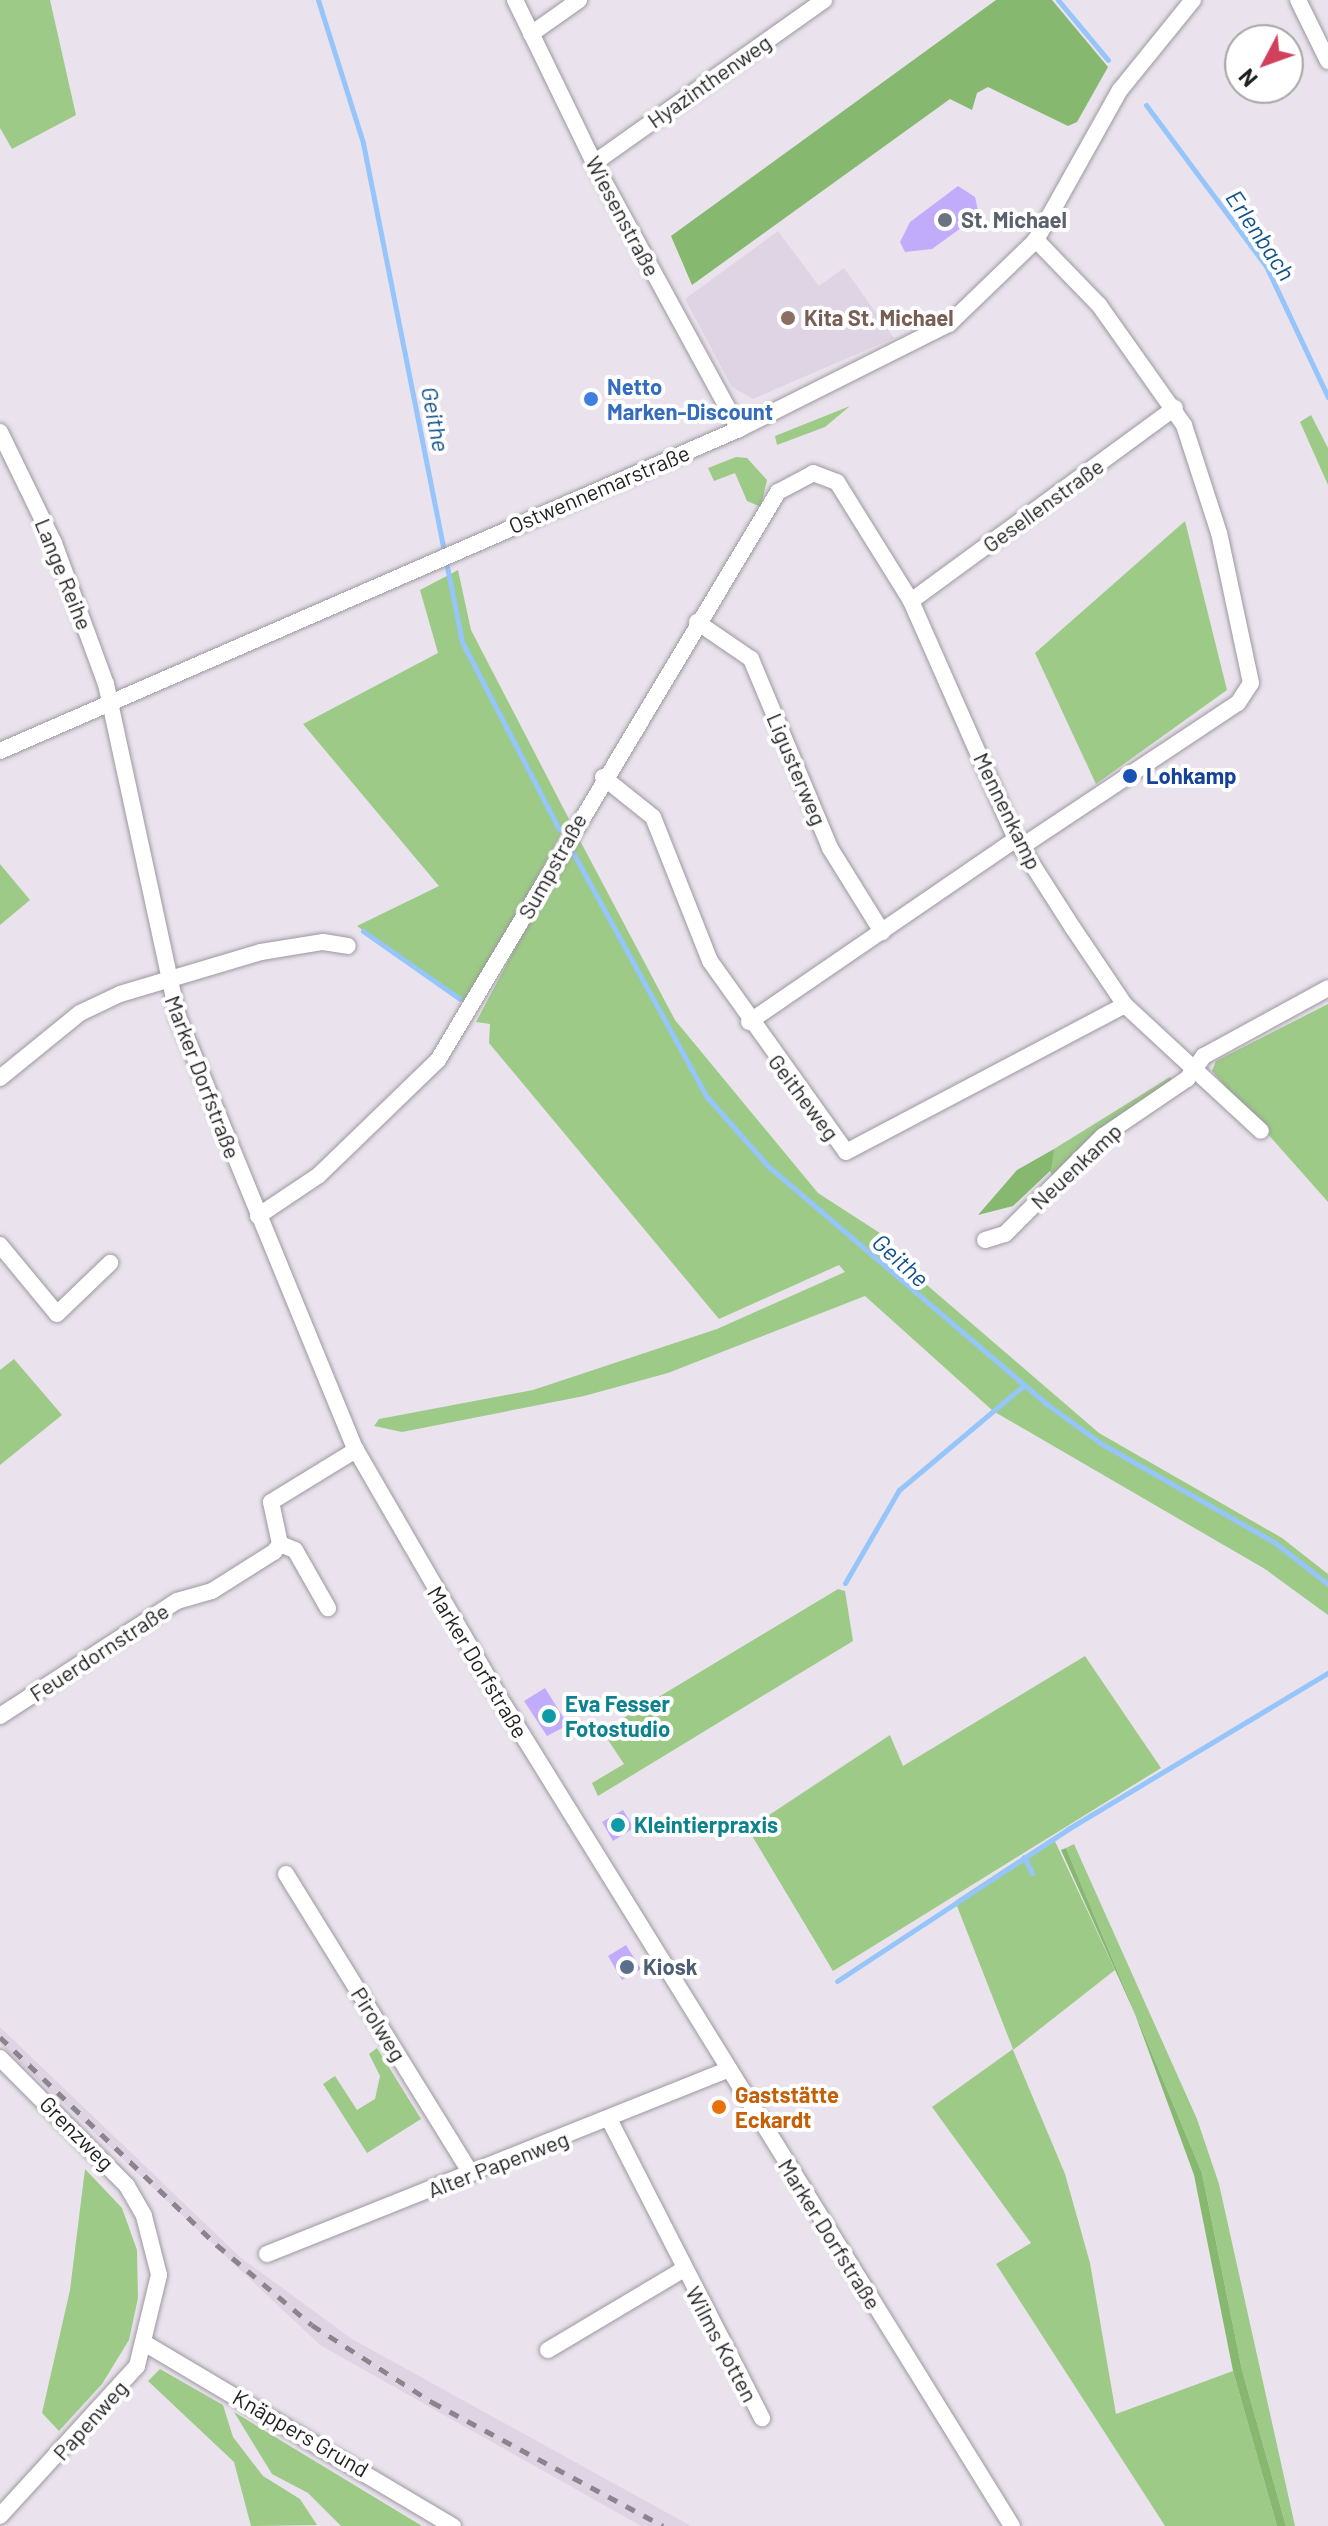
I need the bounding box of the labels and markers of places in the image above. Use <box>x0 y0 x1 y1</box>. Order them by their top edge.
place label: St. Michael <box>961 207 1067 233</box>
marker: St. Michael <box>936 211 954 229</box>
place label: Kita St. Michael <box>804 305 954 331</box>
marker: Kita St. Michael <box>779 309 797 327</box>
place label: Netto Marken-Discount <box>607 373 773 424</box>
marker: Netto Marken-Discount <box>582 390 600 408</box>
place label: Lohkamp <box>1146 763 1237 789</box>
marker: Lohkamp <box>1121 767 1139 785</box>
place label: Eva Fesser Fotostudio <box>565 1690 670 1742</box>
marker: Eva Fesser Fotostudio <box>540 1707 558 1725</box>
place label: Kleintierpraxis <box>634 1812 778 1838</box>
marker: Kleintierpraxis <box>609 1816 627 1834</box>
place label: Kiosk <box>643 1954 697 1980</box>
marker: Kiosk <box>618 1958 636 1976</box>
place label: Gaststätte Eckardt <box>735 2081 839 2132</box>
marker: Gaststätte Eckardt <box>710 2098 728 2116</box>

